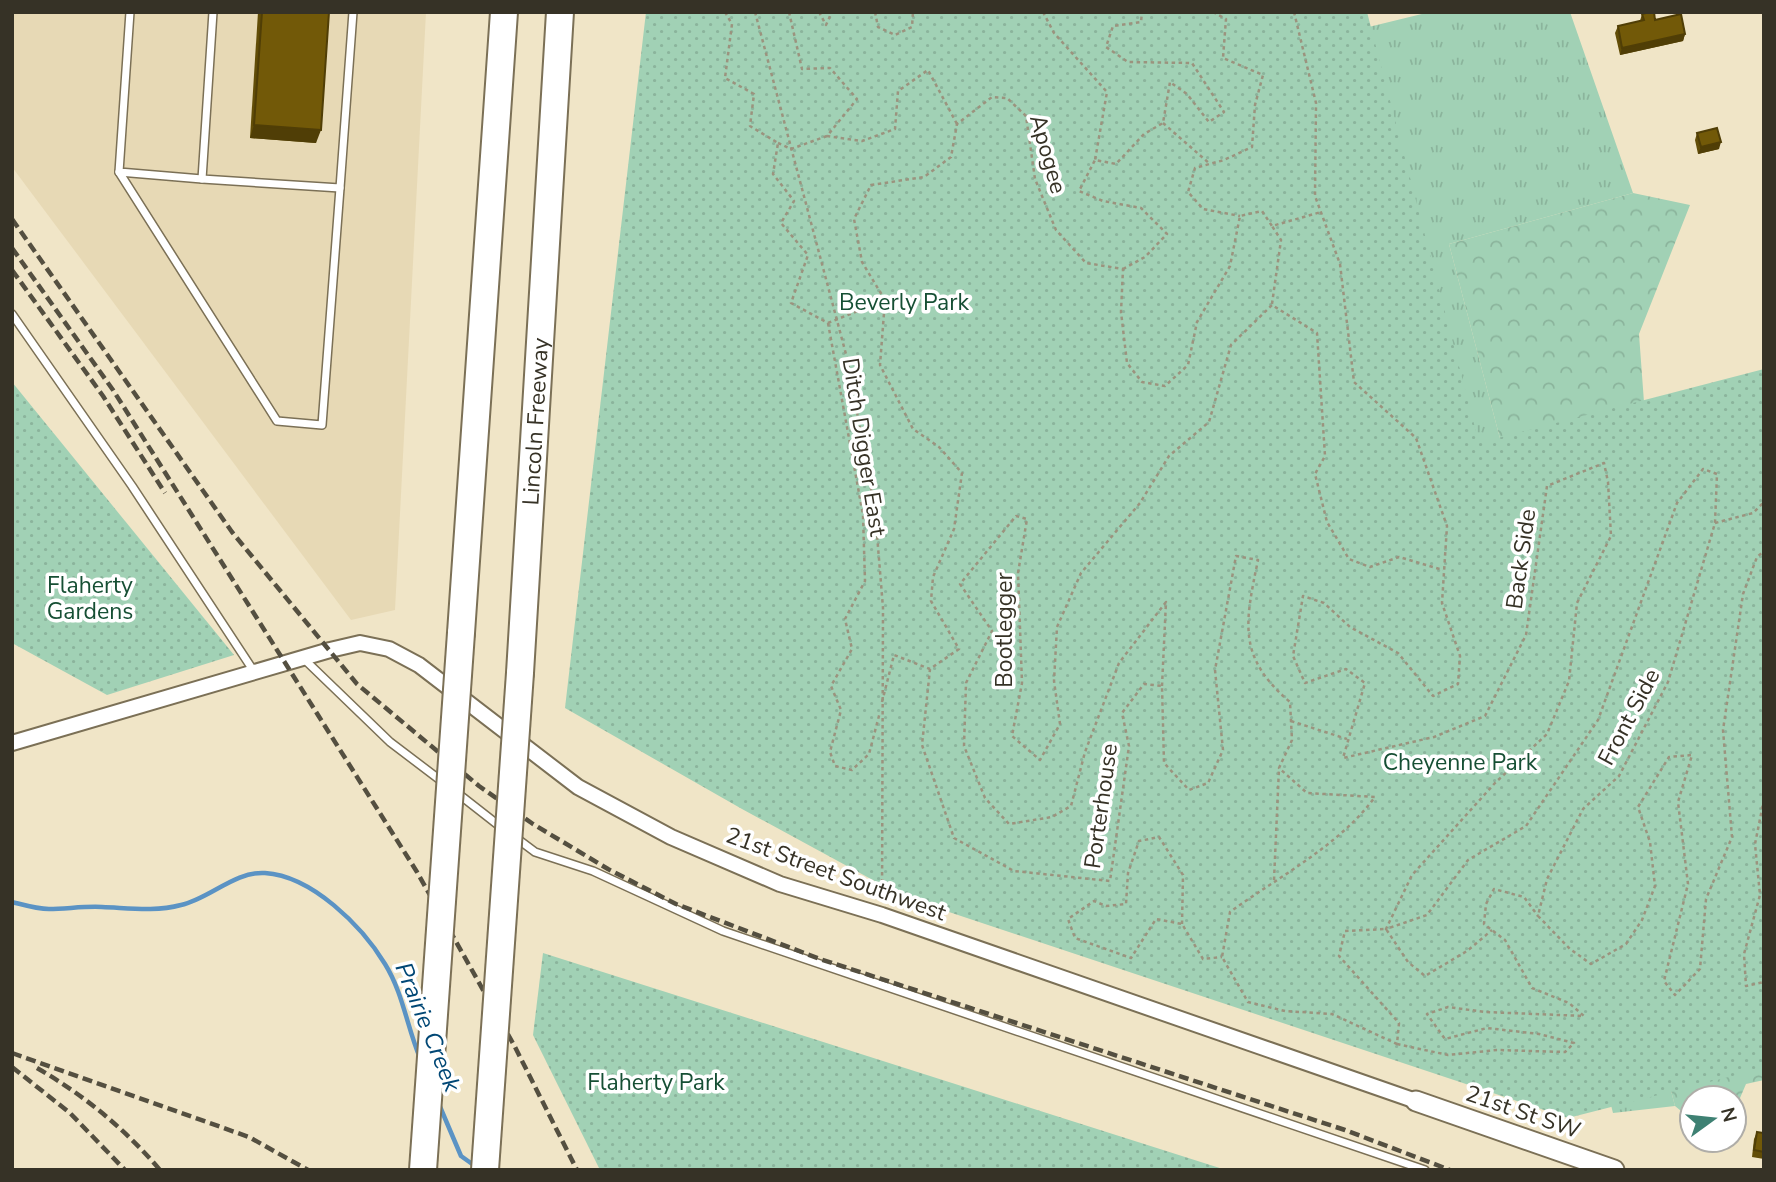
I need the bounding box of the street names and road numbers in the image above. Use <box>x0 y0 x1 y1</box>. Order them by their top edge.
street label: Apogee <box>1022 111 1074 197</box>
street label: Lincoln Freeway <box>515 337 556 506</box>
street label: Ditch Digger East <box>835 356 894 539</box>
street label: Back Side <box>1499 507 1543 611</box>
street label: Bootlegger <box>989 572 1020 688</box>
street label: Front Side <box>1591 663 1667 771</box>
street label: Porterhouse <box>1077 741 1125 871</box>
street label: 21st Street Southwest <box>721 820 951 929</box>
street label: 21st St SW <box>1461 1078 1585 1146</box>

